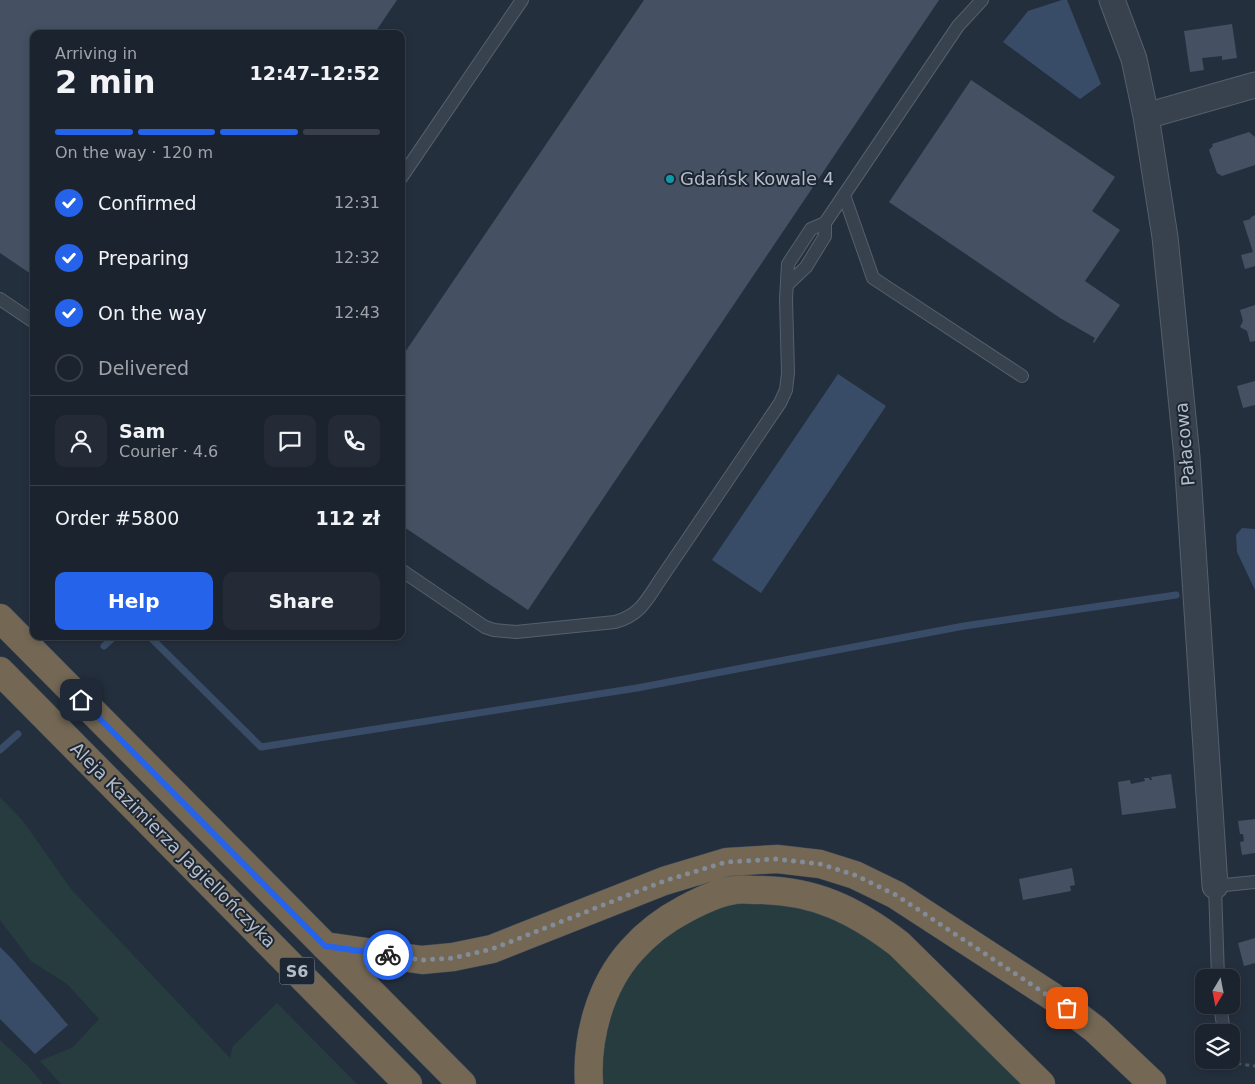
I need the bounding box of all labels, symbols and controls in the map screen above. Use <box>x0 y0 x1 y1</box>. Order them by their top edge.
text: Arriving in <box>55 44 137 63</box>
text: 12:47–12:52 <box>250 62 380 84</box>
text: 2 min <box>55 63 156 101</box>
text: On the way · 120 m <box>55 143 213 162</box>
place label: Gdańsk Kowale 4 <box>680 168 834 189</box>
marker: Gdańsk Kowale 4 <box>664 173 676 185</box>
icon: check <box>55 189 83 217</box>
text: Confirmed <box>98 192 197 214</box>
text: 12:31 <box>334 193 380 212</box>
icon: check <box>55 244 83 272</box>
text: Preparing <box>98 247 189 269</box>
text: 12:32 <box>334 248 380 267</box>
icon: check <box>55 299 83 327</box>
text: On the way <box>98 302 207 324</box>
text: 12:43 <box>334 303 380 322</box>
text: Delivered <box>98 357 189 379</box>
street label: Pałacowa <box>1170 401 1199 487</box>
button: person <box>55 415 107 467</box>
button: chat <box>264 415 316 467</box>
button: phone <box>328 415 380 467</box>
text: Sam <box>119 420 165 442</box>
text: Courier · 4.6 <box>119 442 218 461</box>
text: Order #5800 <box>55 507 179 529</box>
text: 112 zł <box>316 507 380 529</box>
button: Help <box>55 572 213 630</box>
button: Share <box>223 572 380 630</box>
pin <box>60 679 102 721</box>
icon: home <box>67 686 95 714</box>
street label: Aleja Kazimierza Jagiellończyka <box>66 738 280 952</box>
courier <box>363 930 413 980</box>
icon: bike <box>374 941 402 969</box>
road number: S6 <box>280 958 314 984</box>
north arrow <box>1195 969 1240 1014</box>
map controls <box>1195 969 1240 1069</box>
pin <box>1046 987 1088 1029</box>
icon: bag <box>1053 994 1081 1022</box>
button: layers <box>1195 1024 1240 1069</box>

